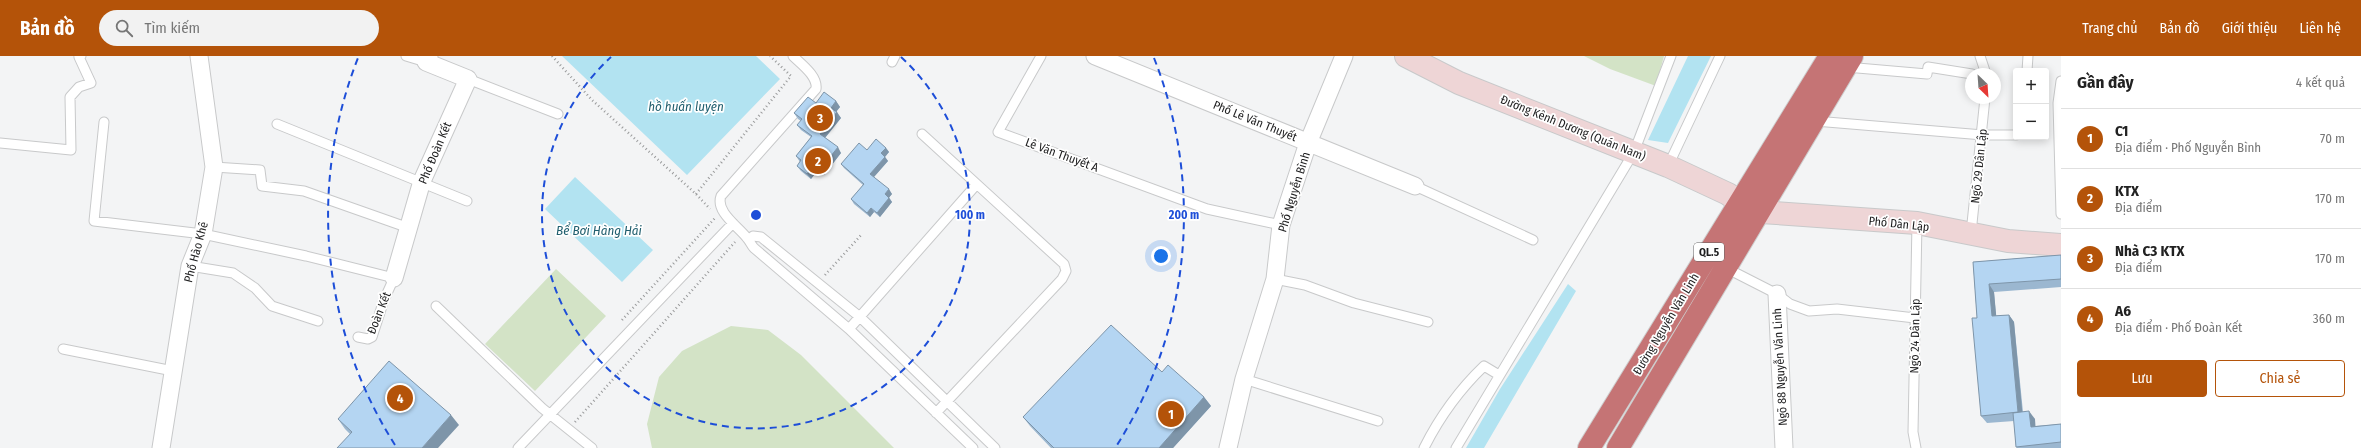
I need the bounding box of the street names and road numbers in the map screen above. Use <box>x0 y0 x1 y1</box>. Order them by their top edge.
street label: Đường Kênh Dương (Quán Nam) <box>1498 92 1648 164</box>
street label: Phố Lê Văn Thuyết <box>1211 97 1299 144</box>
street label: Phố Đoàn Kết <box>415 119 454 186</box>
street label: Ngõ 29 Dân Lập <box>1968 128 1990 204</box>
street label: Lê Văn Thuyết A <box>1023 134 1102 175</box>
street label: Phố Nguyễn Bình <box>1274 150 1313 234</box>
street label: Phố Dân Lập <box>1868 213 1930 234</box>
street label: Phố Hào Khê <box>180 220 211 284</box>
road number: QL.5 <box>1694 243 1724 261</box>
street label: Đường Nguyễn Văn Linh <box>1629 270 1702 377</box>
street label: Đoàn Kết <box>363 289 394 336</box>
street label: Ngõ 24 Dân Lập <box>1907 298 1923 374</box>
street label: Ngõ 88 Nguyễn Văn Linh <box>1769 308 1790 426</box>

